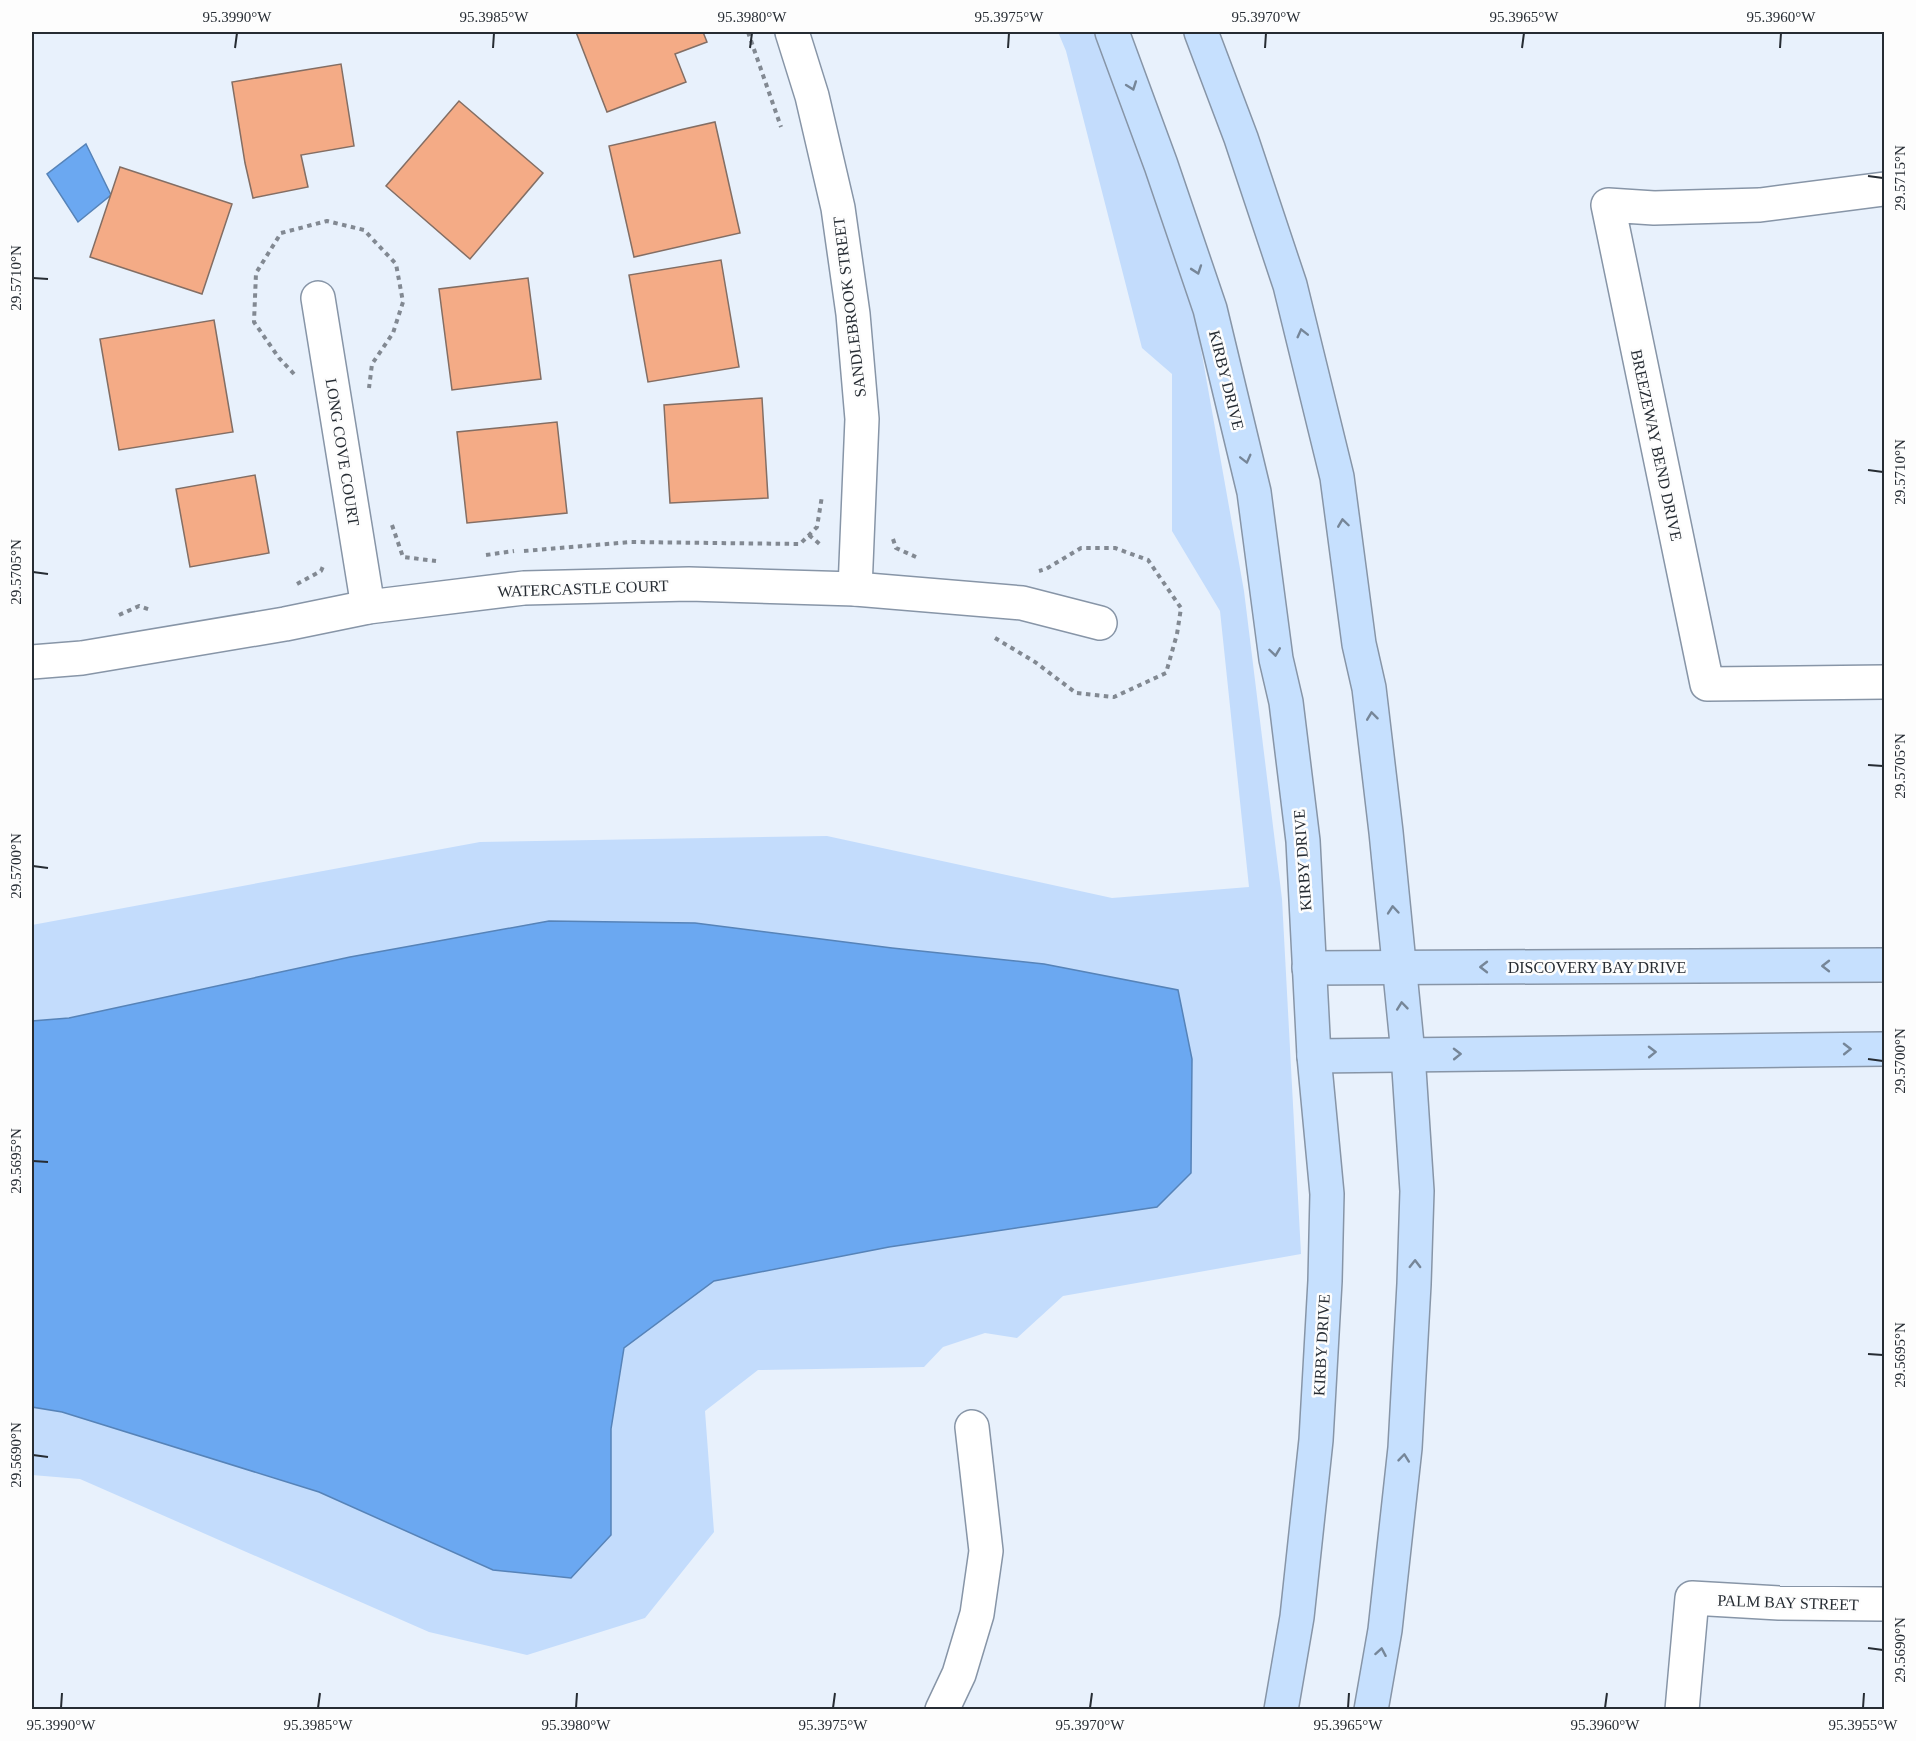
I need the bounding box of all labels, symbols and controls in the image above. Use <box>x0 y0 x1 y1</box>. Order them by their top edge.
text: 95.3990°W <box>203 9 272 25</box>
text: 95.3985°W <box>460 9 529 25</box>
text: 95.3980°W <box>718 9 787 25</box>
text: 95.3975°W <box>975 9 1044 25</box>
text: 95.3970°W <box>1232 9 1301 25</box>
text: 95.3965°W <box>1490 9 1559 25</box>
text: 95.3960°W <box>1747 9 1816 25</box>
one-way arrow <box>1125 81 1138 91</box>
text: 29.5715°N <box>1892 145 1908 211</box>
street label: SANDLEBROOK STREET <box>830 215 869 398</box>
text: 29.5710°N <box>8 245 24 311</box>
one-way arrow <box>1189 265 1202 275</box>
one-way arrow <box>1296 328 1309 338</box>
street label: KIRBY DRIVE <box>1206 329 1247 432</box>
street label: BREEZEWAY BEND DRIVE <box>1628 348 1685 542</box>
street label: LONG COVE COURT <box>322 377 363 527</box>
text: 29.5710°N <box>1892 439 1908 505</box>
one-way arrow <box>1239 454 1252 464</box>
one-way arrow <box>1337 519 1349 528</box>
text: 29.5705°N <box>8 539 24 605</box>
street label: WATERCASTLE COURT <box>497 577 669 600</box>
one-way arrow <box>1269 647 1281 656</box>
one-way arrow <box>1366 711 1379 721</box>
text: 29.5705°N <box>1892 733 1908 799</box>
street label: KIRBY DRIVE <box>1290 808 1315 911</box>
text: 29.5700°N <box>8 833 24 899</box>
one-way arrow <box>1387 905 1400 914</box>
street label: DISCOVERY BAY DRIVE <box>1508 959 1686 976</box>
one-way arrow <box>1822 960 1831 972</box>
one-way arrow <box>1480 961 1489 974</box>
one-way arrow <box>1397 1002 1409 1011</box>
text: 29.5700°N <box>1892 1028 1908 1094</box>
one-way arrow <box>1842 1043 1851 1055</box>
one-way arrow <box>1647 1046 1656 1058</box>
one-way arrow <box>1452 1048 1461 1060</box>
text: 29.5695°N <box>8 1128 24 1194</box>
one-way arrow <box>1409 1259 1421 1268</box>
street label: KIRBY DRIVE <box>1310 1294 1333 1396</box>
text: 29.5695°N <box>1892 1322 1908 1388</box>
text: 29.5690°N <box>8 1422 24 1488</box>
one-way arrow <box>1397 1454 1410 1463</box>
street label: PALM BAY STREET <box>1717 1592 1859 1613</box>
text: 29.5690°N <box>1892 1617 1908 1683</box>
one-way arrow <box>1374 1647 1387 1657</box>
text: 95.3990°W <box>27 1717 96 1733</box>
text: 95.3985°W <box>284 1717 353 1733</box>
text: 95.3980°W <box>542 1717 611 1733</box>
text: 95.3975°W <box>799 1717 868 1733</box>
text: 95.3970°W <box>1056 1717 1125 1733</box>
text: 95.3965°W <box>1314 1717 1383 1733</box>
text: 95.3960°W <box>1571 1717 1640 1733</box>
text: 95.3955°W <box>1829 1717 1898 1733</box>

